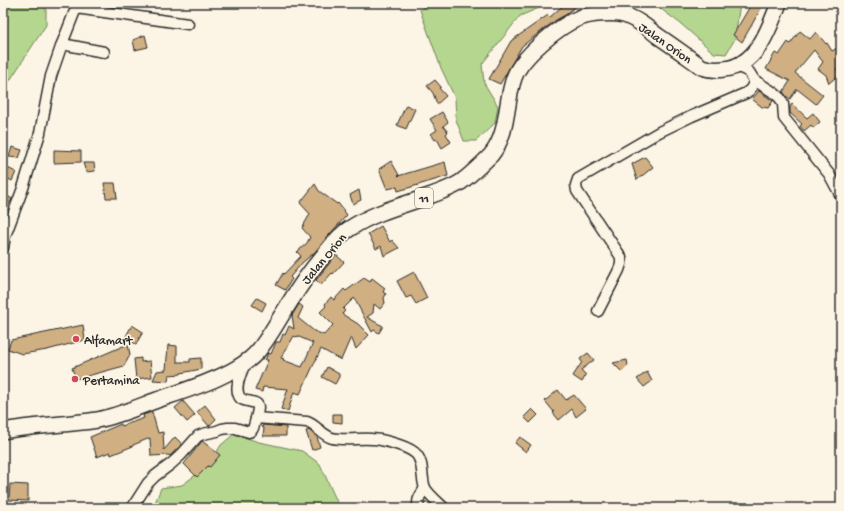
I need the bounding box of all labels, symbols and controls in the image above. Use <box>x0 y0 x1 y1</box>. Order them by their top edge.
street label: Jalan Orion <box>635 20 695 68</box>
road number: 11 <box>415 188 433 208</box>
street label: Jalan Orion <box>299 231 351 288</box>
marker: Alfamart <box>71 334 81 344</box>
place label: Alfamart <box>84 334 134 349</box>
marker: Pertamina <box>70 374 80 384</box>
place label: Pertamina <box>82 374 140 389</box>

